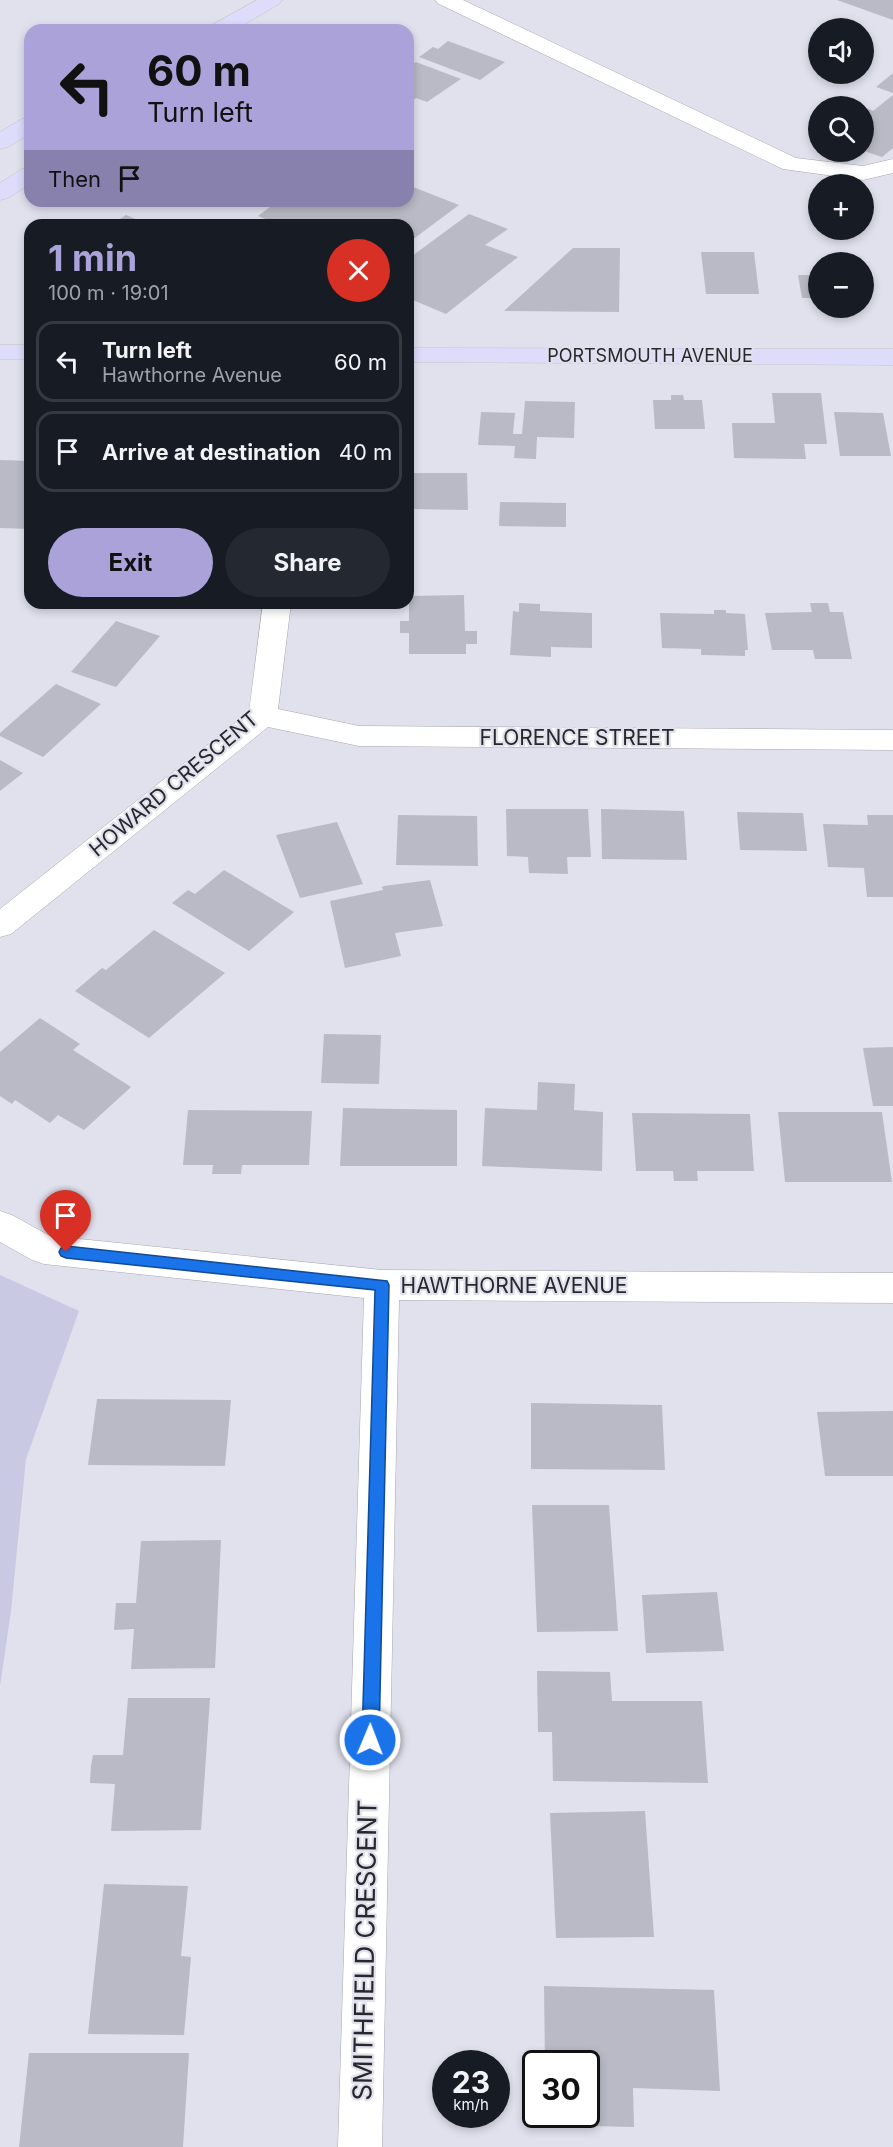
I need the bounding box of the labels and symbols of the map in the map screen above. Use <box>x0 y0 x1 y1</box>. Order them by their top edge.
street label: PORTSMOUTH AVENUE <box>547 345 753 366</box>
street label: HOWARD CRESCENT <box>84 706 263 861</box>
street label: FLORENCE STREET <box>480 725 674 750</box>
pin <box>40 1190 91 1252</box>
street label: HAWTHORNE AVENUE <box>401 1273 627 1298</box>
position arrow <box>338 1708 402 1772</box>
street label: SMITHFIELD CRESCENT <box>346 1799 383 2101</box>
speed limit sign: 30 <box>522 2050 600 2128</box>

